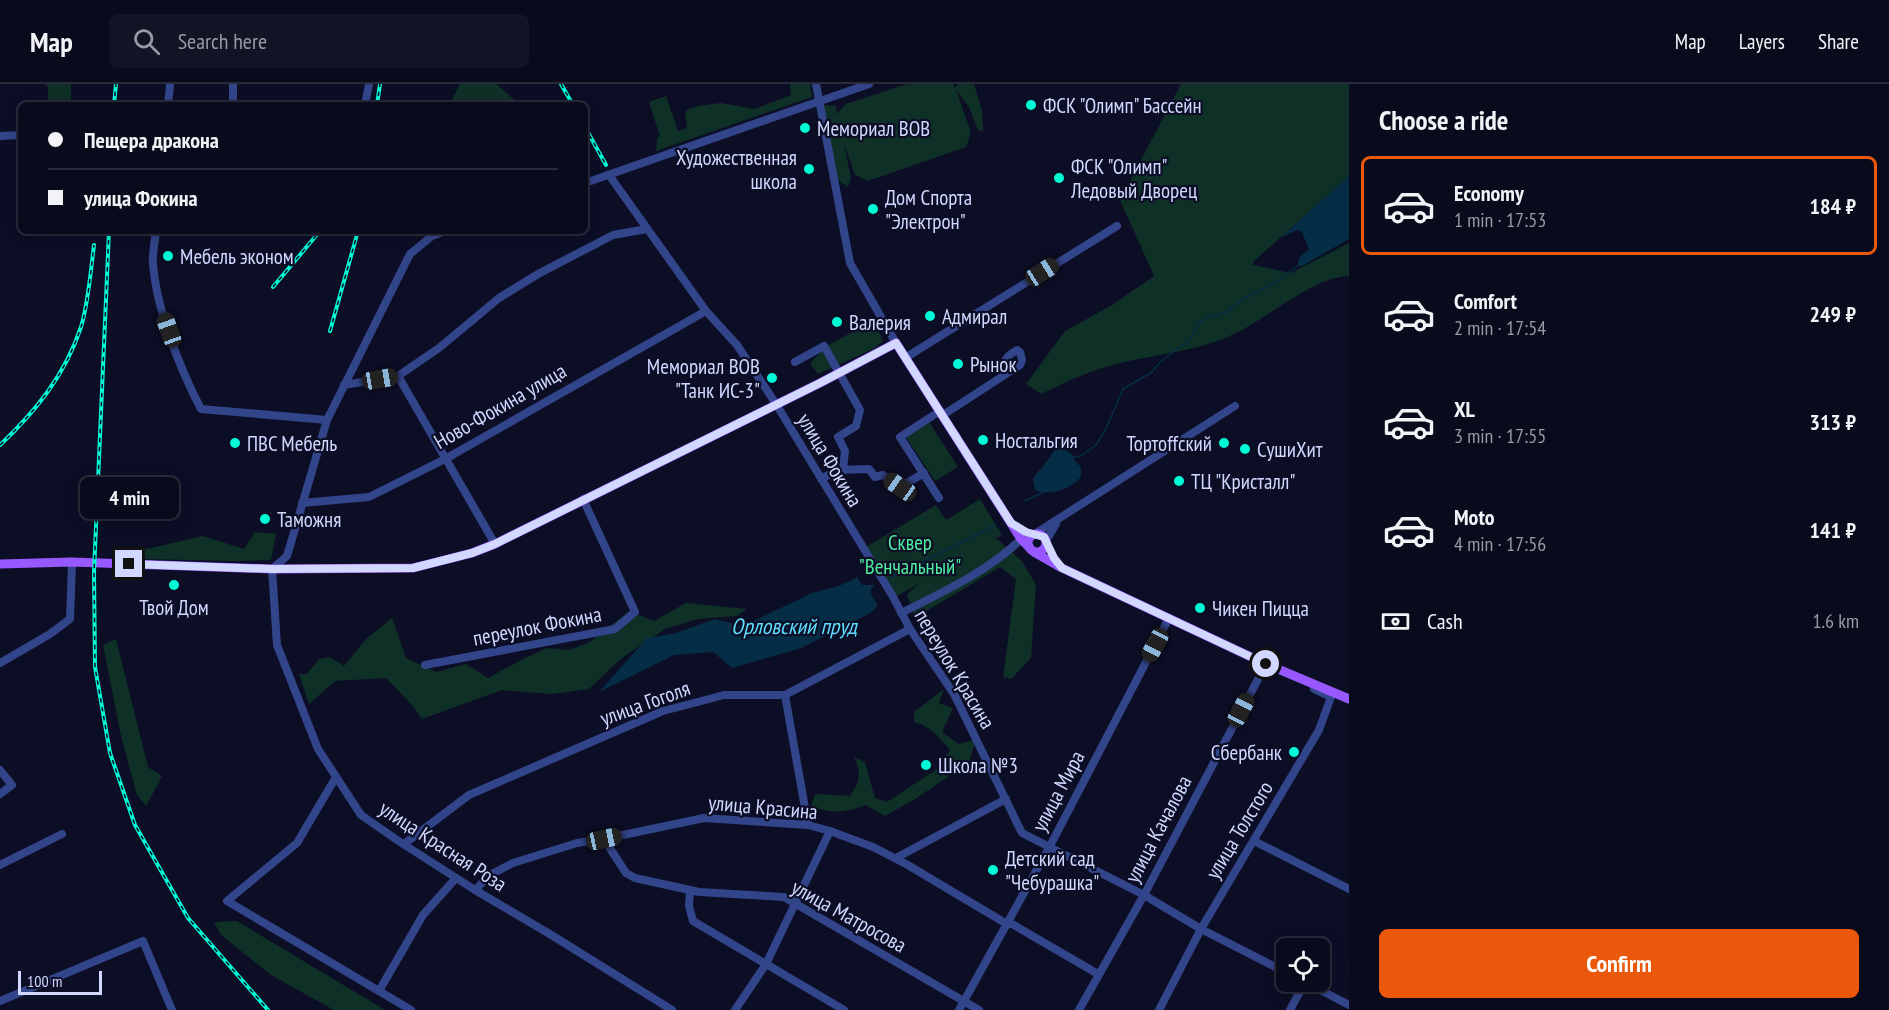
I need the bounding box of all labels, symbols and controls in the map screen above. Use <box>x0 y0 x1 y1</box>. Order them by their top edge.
search box <box>109 14 529 68</box>
text: Map <box>30 23 73 60</box>
icon: search <box>130 25 163 58</box>
text: Search here <box>178 27 267 55</box>
text: Map <box>1675 28 1706 55</box>
text: Layers <box>1739 28 1785 55</box>
text: Share <box>1818 28 1859 55</box>
place label: ФСК "Олимп" Бассейн <box>1043 92 1202 119</box>
marker: ФСК "Олимп" Бассейн <box>1024 98 1038 112</box>
text: Choose a ride <box>1379 103 1508 137</box>
place label: Мемориал ВОВ <box>817 115 930 142</box>
marker: Мемориал ВОВ <box>798 121 812 135</box>
text: Пещера дракона <box>84 126 219 154</box>
place label: Художественная школа <box>676 144 797 195</box>
place label: ФСК "Олимп" Ледовый Дворец <box>1070 153 1197 204</box>
marker: Художественная школа <box>802 162 816 176</box>
marker: ФСК "Олимп" Ледовый Дворец <box>1052 171 1066 185</box>
icon: car <box>1382 179 1436 233</box>
text: Economy <box>1454 179 1524 207</box>
text: улица Фокина <box>84 184 198 212</box>
place label: Дом Спорта "Электрон" <box>885 184 972 235</box>
text: 184 ₽ <box>1809 192 1856 220</box>
marker: Дом Спорта "Электрон" <box>866 202 880 216</box>
text: 1 min · 17:53 <box>1454 207 1546 233</box>
place label: Мебель эконом <box>180 243 294 270</box>
marker: Мебель эконом <box>161 249 175 263</box>
car <box>1022 255 1062 289</box>
icon: car <box>1382 287 1436 341</box>
text: Comfort <box>1454 287 1517 315</box>
text: 249 ₽ <box>1809 300 1856 328</box>
place label: Адмирал <box>942 303 1007 330</box>
place label: Валерия <box>849 309 911 336</box>
marker: Адмирал <box>923 309 937 323</box>
car <box>154 310 184 350</box>
marker: Валерия <box>830 315 844 329</box>
text: 2 min · 17:54 <box>1454 315 1546 341</box>
place label: Рынок <box>970 351 1017 378</box>
place label: Мемориал ВОВ "Танк ИС-3" <box>647 353 760 404</box>
street label: Ново-Фокина улица <box>429 357 571 455</box>
marker: Рынок <box>951 357 965 371</box>
car <box>361 367 399 391</box>
marker: Мемориал ВОВ "Танк ИС-3" <box>765 371 779 385</box>
icon: car <box>1382 395 1436 449</box>
text: XL <box>1454 395 1475 423</box>
street label: улица Фокина <box>791 408 869 512</box>
text: 313 ₽ <box>1809 408 1856 436</box>
text: 3 min · 17:55 <box>1454 423 1546 449</box>
place label: Ностальгия <box>995 427 1078 454</box>
place label: ПВС Мебель <box>247 430 337 457</box>
place label: Тортоffский <box>1126 430 1212 457</box>
marker: Ностальгия <box>976 433 990 447</box>
marker: ПВС Мебель <box>228 436 242 450</box>
marker: Тортоffский <box>1217 436 1231 450</box>
place label: СушиХит <box>1257 436 1323 463</box>
marker: СушиХит <box>1238 442 1252 456</box>
place label: ТЦ "Кристалл" <box>1191 468 1295 495</box>
car <box>880 469 920 505</box>
marker: ТЦ "Кристалл" <box>1172 474 1186 488</box>
callout: 4 min <box>80 477 178 519</box>
text: 4 min <box>109 485 150 511</box>
icon: car <box>1382 503 1436 557</box>
text: Moto <box>1454 503 1495 531</box>
place label: Таможня <box>277 506 341 533</box>
marker: Таможня <box>258 512 272 526</box>
text: 141 ₽ <box>1809 516 1856 544</box>
park label: Сквер "Венчальный" <box>859 529 961 580</box>
text: 4 min · 17:56 <box>1454 531 1546 557</box>
route end <box>115 550 142 577</box>
marker: Твой Дом <box>167 578 181 592</box>
place label: Твой Дом <box>139 594 209 621</box>
place label: Чикен Пицца <box>1212 595 1309 622</box>
street label: переулок Фокина <box>470 600 604 652</box>
marker: Чикен Пицца <box>1193 601 1207 615</box>
street label: переулок Красина <box>909 604 1001 734</box>
icon: cash <box>1379 605 1412 638</box>
text: Cash <box>1427 607 1463 635</box>
text: 1.6 km <box>1812 608 1859 634</box>
water label: Орловский пруд <box>731 612 858 640</box>
car <box>1139 625 1171 665</box>
route start <box>1252 650 1279 677</box>
street label: улица Гоголя <box>596 674 694 732</box>
car <box>1225 690 1257 730</box>
place label: Сбербанк <box>1211 739 1282 766</box>
marker: Сбербанк <box>1287 745 1301 759</box>
street label: улица Мира <box>1026 746 1090 836</box>
place label: Школа №3 <box>938 752 1018 779</box>
marker: Школа №3 <box>919 758 933 772</box>
street label: улица Качалова <box>1119 771 1197 887</box>
street label: улица Толстого <box>1199 776 1279 884</box>
street label: улица Красина <box>707 789 819 825</box>
street label: улица Красная Роза <box>374 795 512 897</box>
car <box>585 826 623 852</box>
place label: Детский сад "Чебурашка" <box>1005 845 1099 896</box>
marker: Детский сад "Чебурашка" <box>986 863 1000 877</box>
street label: улица Матросова <box>787 873 911 959</box>
button: Confirm <box>1379 929 1859 998</box>
map controls <box>1276 938 1330 992</box>
button: locate <box>1276 938 1330 992</box>
scale bar <box>18 968 102 996</box>
text: 100 m <box>27 971 62 991</box>

